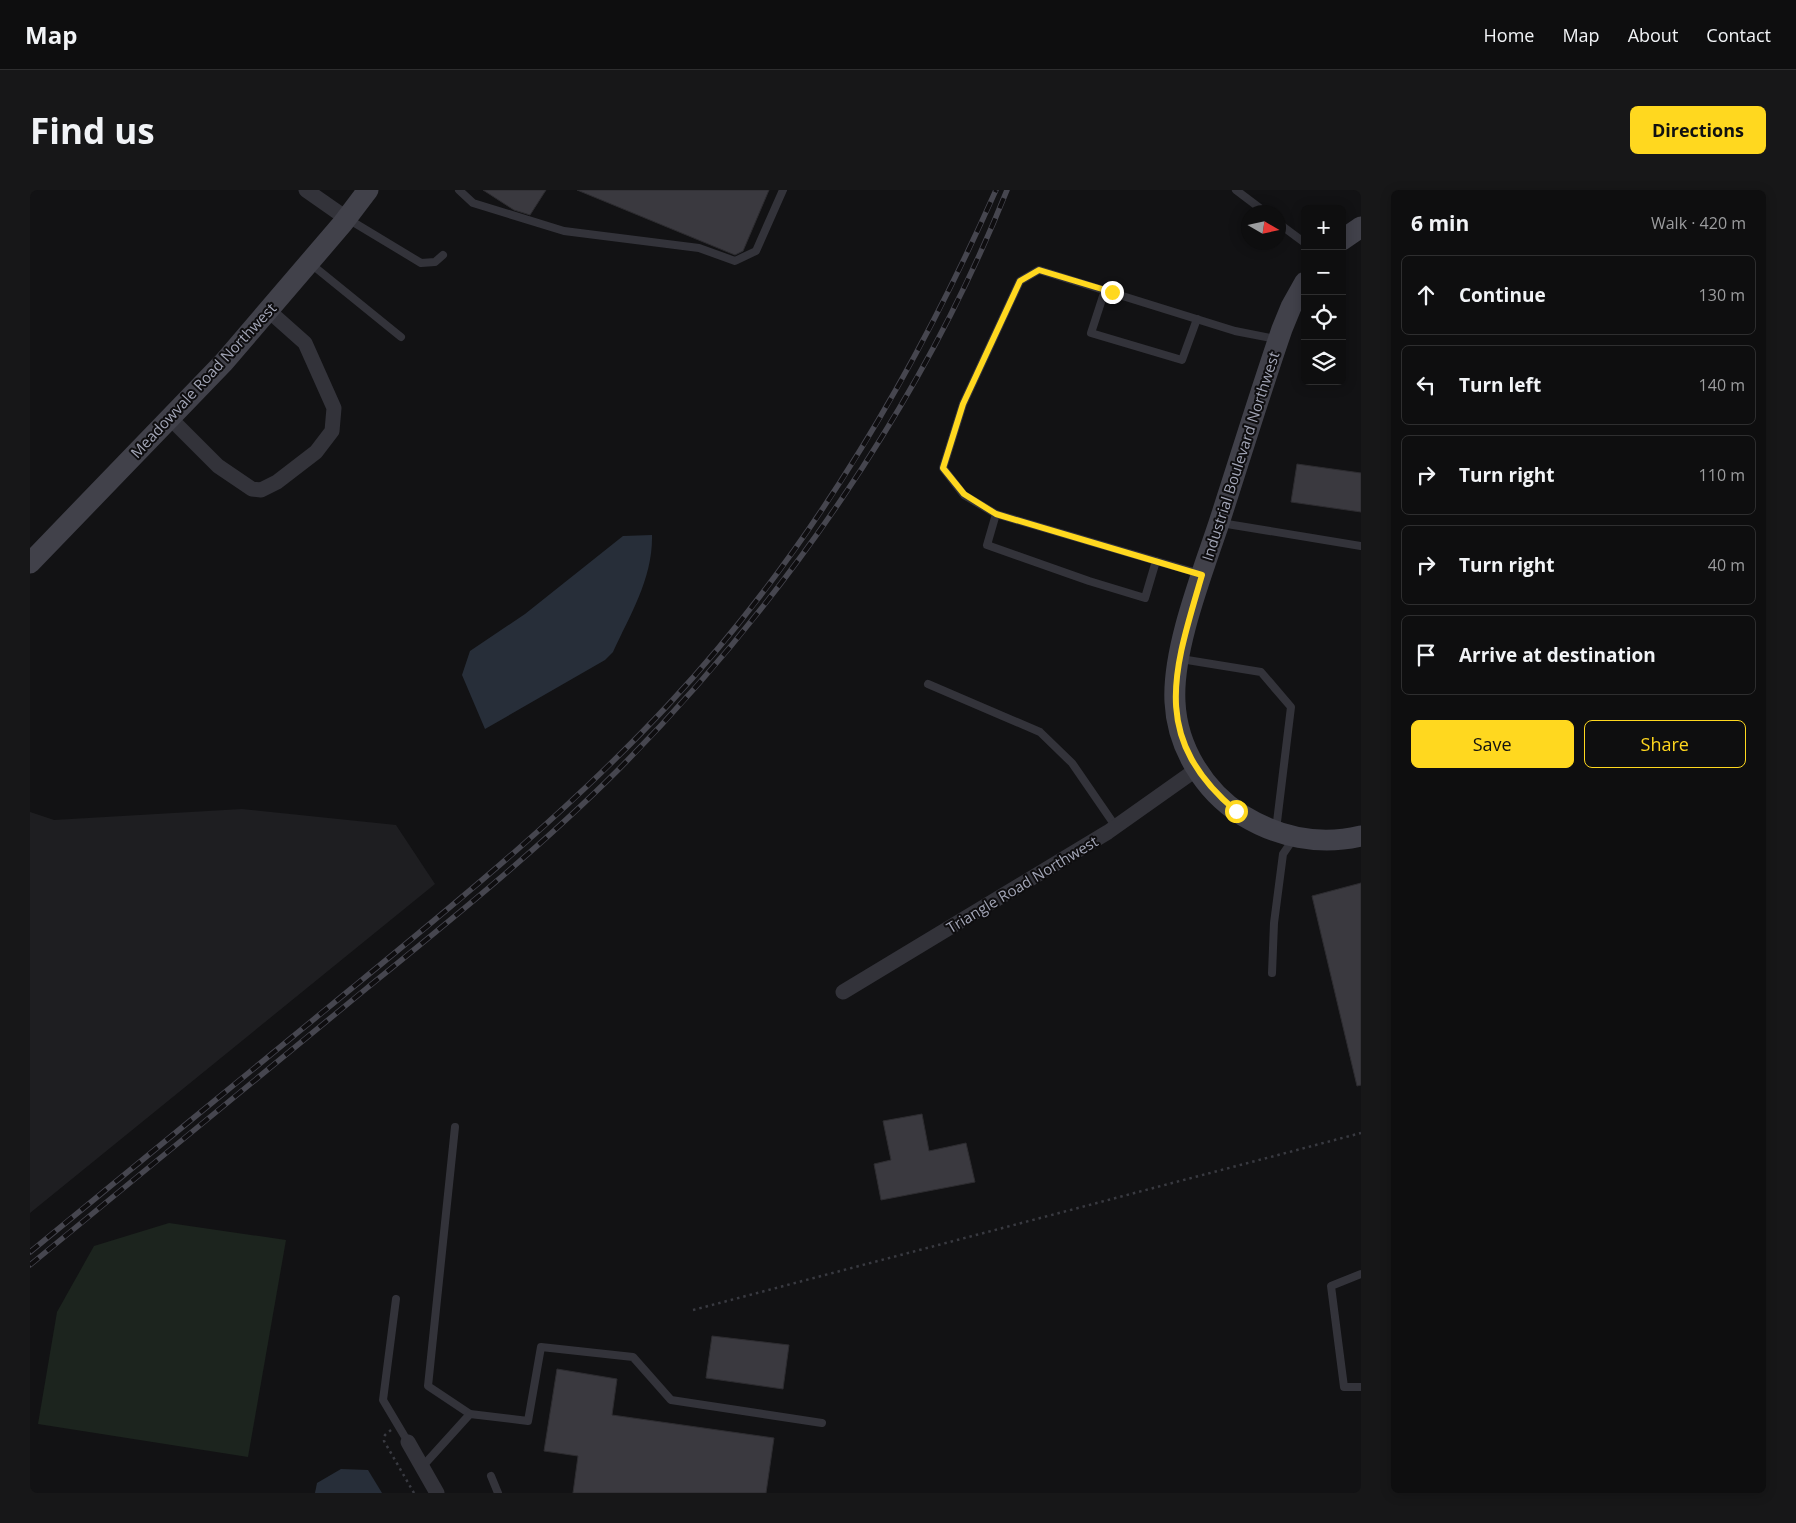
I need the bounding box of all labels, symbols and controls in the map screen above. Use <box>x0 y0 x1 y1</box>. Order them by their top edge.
text: Map <box>25 18 77 51</box>
text: Home <box>1484 23 1534 47</box>
text: Map <box>1562 23 1600 47</box>
text: About <box>1628 23 1678 47</box>
text: Contact <box>1706 23 1771 47</box>
button: Directions <box>1630 106 1766 154</box>
text: Find us <box>30 107 155 154</box>
north arrow <box>1241 205 1286 250</box>
map controls <box>1301 205 1346 385</box>
button: + <box>1301 205 1346 250</box>
text: 6 min <box>1411 209 1469 237</box>
text: Walk · 420 m <box>1651 212 1746 234</box>
button: − <box>1301 250 1346 295</box>
route end <box>1101 281 1124 304</box>
icon: ahead <box>1412 281 1440 309</box>
text: Continue <box>1459 282 1546 308</box>
text: 130 m <box>1699 284 1745 306</box>
button: locate <box>1301 295 1346 340</box>
street label: Meadowvale Road Northwest <box>126 298 280 462</box>
button: layers <box>1301 340 1346 385</box>
street label: Industrial Boulevard Northwest <box>1197 349 1283 563</box>
icon: left <box>1412 371 1440 399</box>
text: Turn left <box>1459 372 1541 398</box>
text: 140 m <box>1699 374 1745 396</box>
icon: right <box>1412 461 1440 489</box>
text: Turn right <box>1459 462 1554 488</box>
text: 110 m <box>1699 464 1745 486</box>
icon: right <box>1412 551 1440 579</box>
text: Turn right <box>1459 552 1554 578</box>
text: 40 m <box>1708 554 1745 576</box>
icon: arrive <box>1412 641 1440 669</box>
text: Arrive at destination <box>1459 642 1656 668</box>
button: Save <box>1411 720 1574 768</box>
button: Share <box>1584 720 1746 768</box>
route start <box>1225 800 1248 823</box>
street label: Triangle Road Northwest <box>943 831 1101 937</box>

